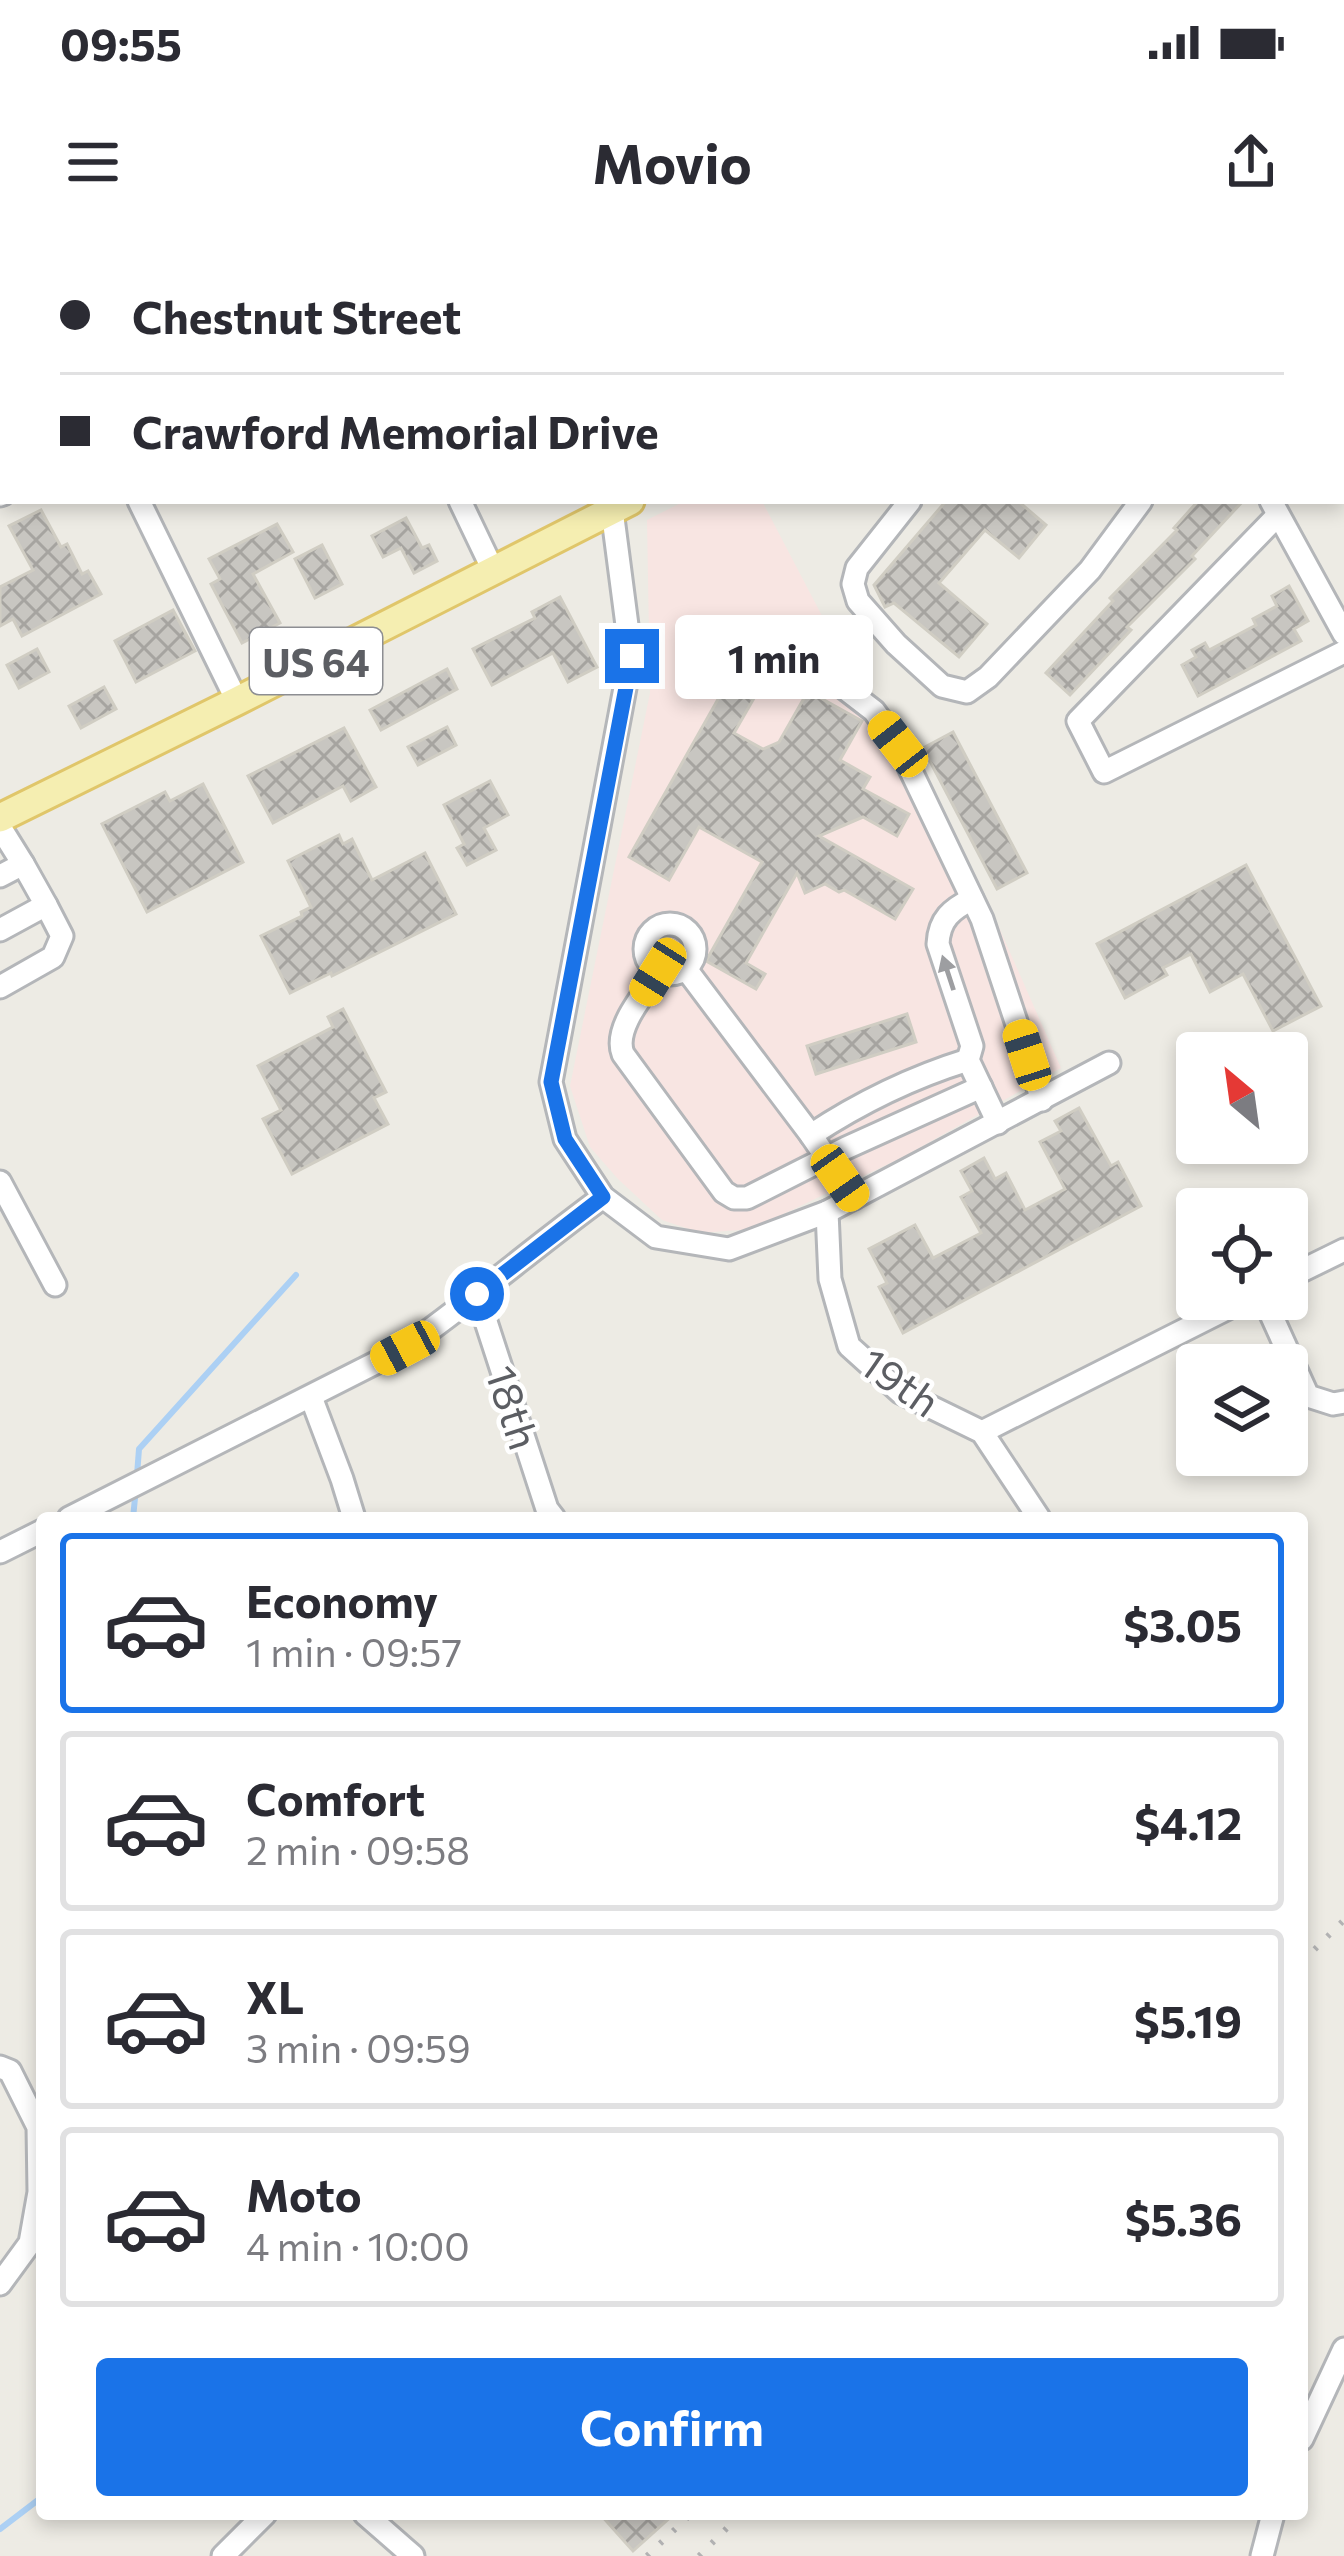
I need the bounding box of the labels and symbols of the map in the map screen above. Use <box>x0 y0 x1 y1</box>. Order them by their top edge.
callout: 1 min <box>674 614 872 698</box>
road number: US 64 <box>250 628 382 694</box>
route end <box>605 629 659 683</box>
car <box>862 705 934 783</box>
car <box>624 932 692 1012</box>
one-way arrow <box>937 954 956 991</box>
car <box>999 1015 1055 1095</box>
north arrow <box>1176 1032 1308 1164</box>
car <box>805 1138 875 1218</box>
route start <box>450 1267 504 1321</box>
car <box>365 1315 445 1381</box>
street label: 19th <box>851 1335 951 1427</box>
street label: 18th <box>476 1359 552 1455</box>

